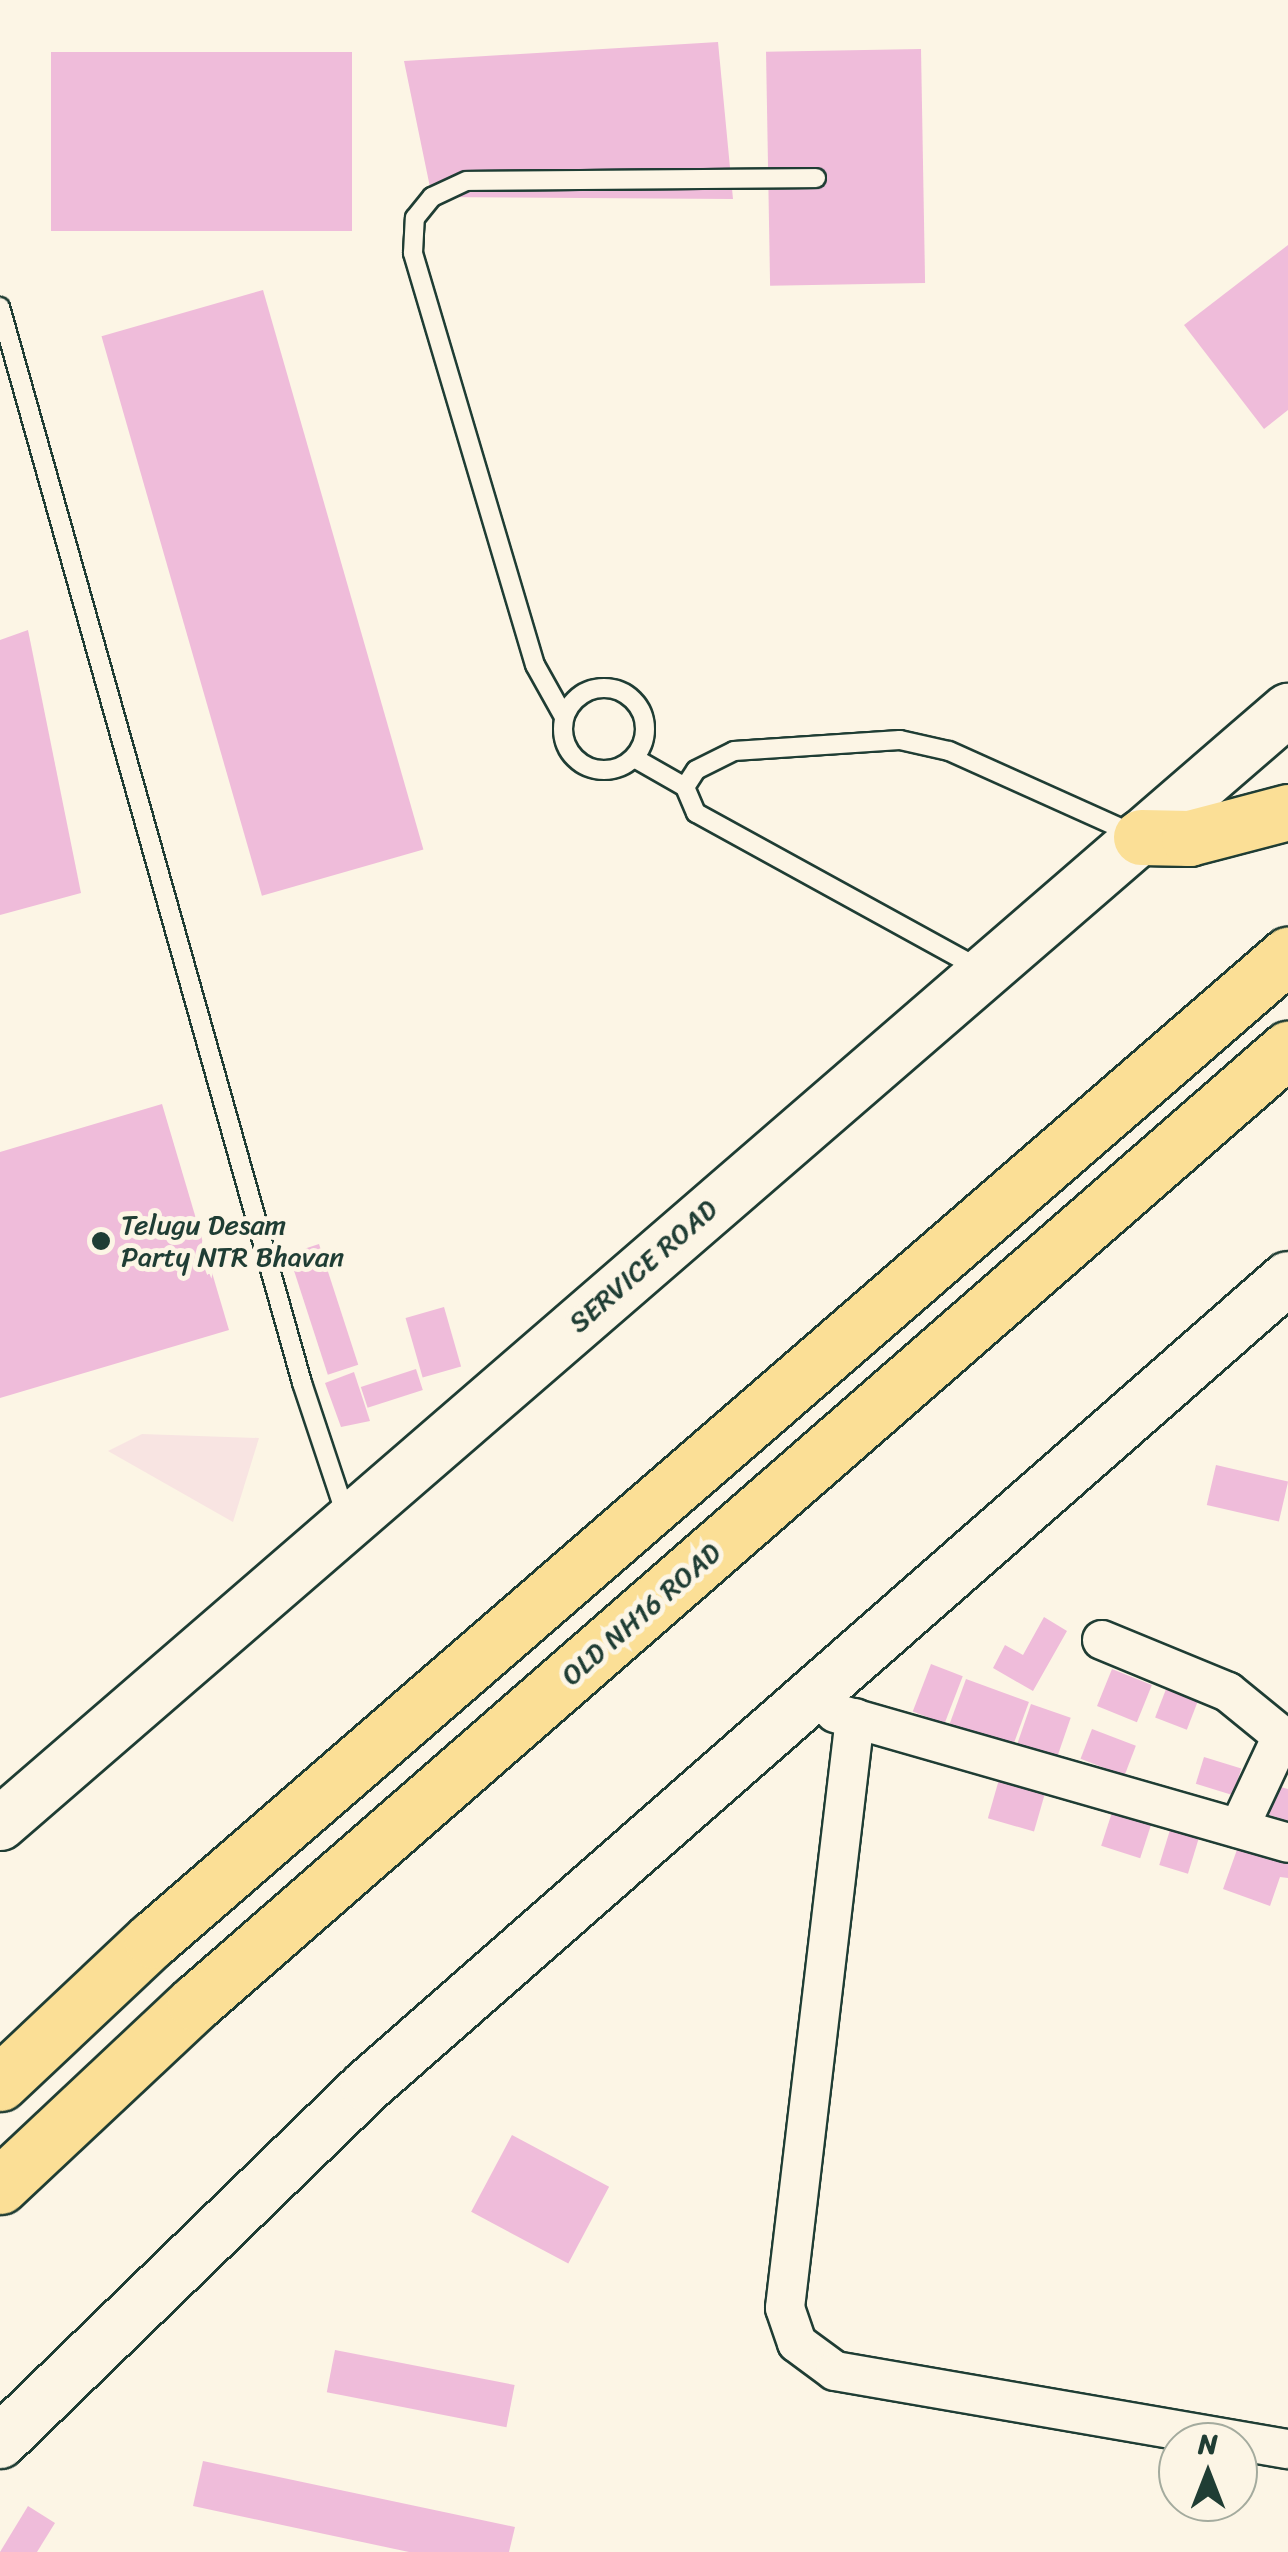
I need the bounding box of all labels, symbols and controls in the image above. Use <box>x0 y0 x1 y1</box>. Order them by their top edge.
street label: SERVICE ROAD <box>562 1192 724 1340</box>
place label: Telugu Desam Party NTR Bhavan <box>121 1208 344 1274</box>
marker: Telugu Desam Party NTR Bhavan <box>90 1230 112 1252</box>
street label: OLD NH16 ROAD <box>555 1536 727 1692</box>
text: N <box>1198 2419 1218 2468</box>
north arrow <box>1158 2422 1258 2522</box>

